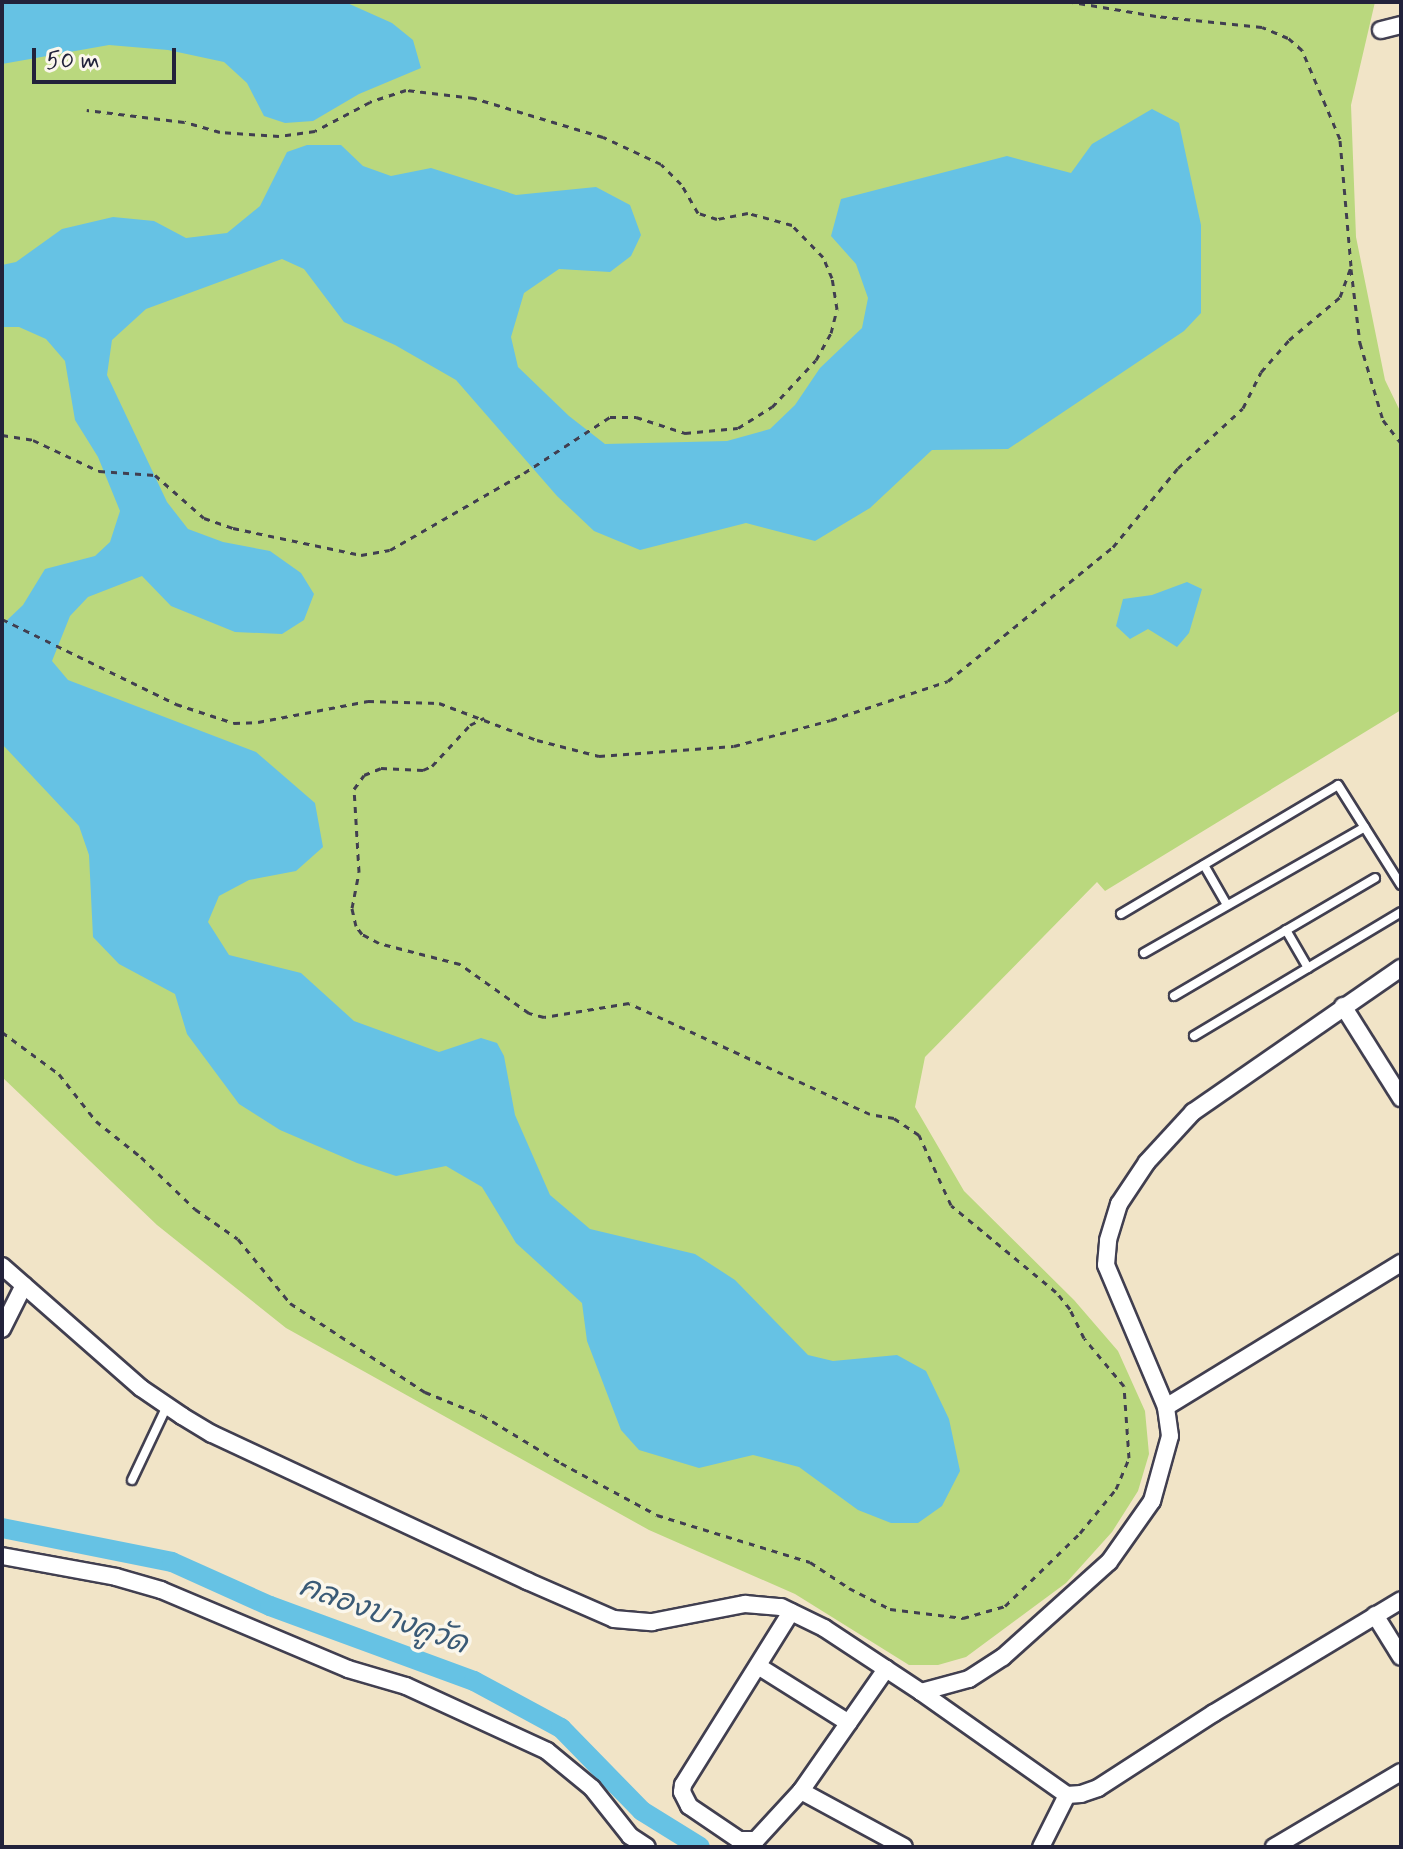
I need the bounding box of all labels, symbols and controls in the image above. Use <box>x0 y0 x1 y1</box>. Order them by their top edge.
scale bar <box>36 32 180 82</box>
text: 50 m <box>46 46 100 77</box>
water label: คลองบางคูวัด <box>294 1569 472 1663</box>

